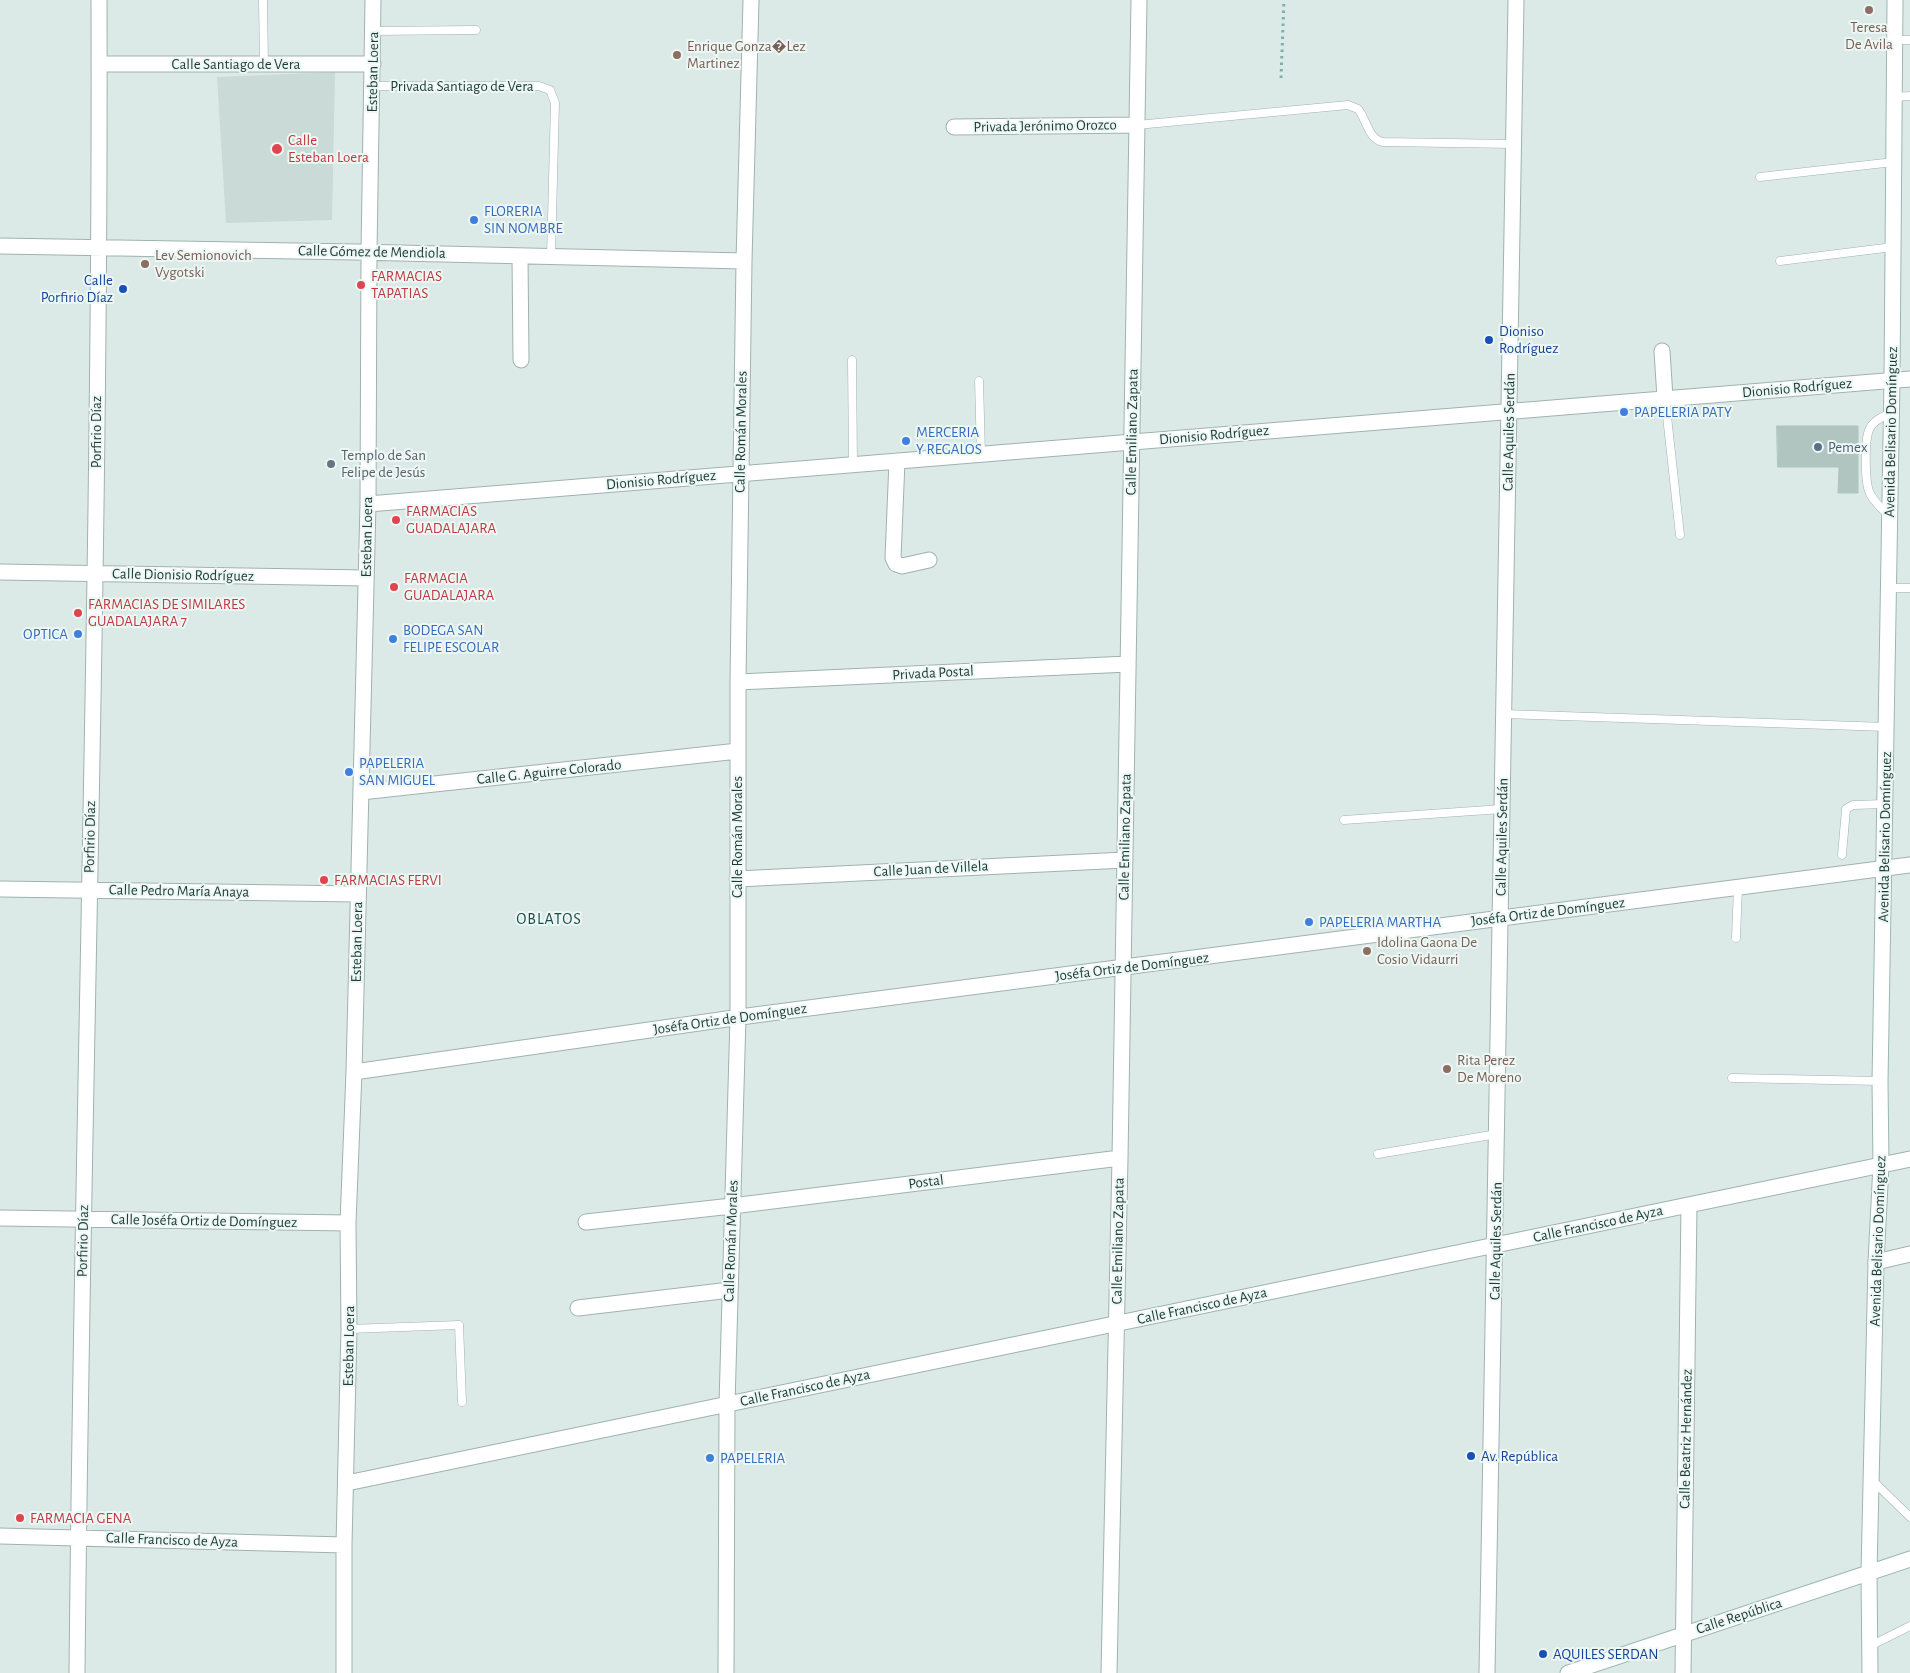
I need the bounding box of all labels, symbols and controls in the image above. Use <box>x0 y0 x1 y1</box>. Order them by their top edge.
marker: Teresa De Avila <box>1863 4 1875 16</box>
place label: Teresa De Avila <box>1845 18 1893 53</box>
street label: Esteban Loera <box>363 31 383 113</box>
place label: Enrique Gonza�Lez Martinez <box>687 37 806 72</box>
marker: Enrique Gonza�Lez Martinez <box>671 49 683 61</box>
street label: Calle Santiago de Vera <box>172 55 300 73</box>
street label: Privada Santiago de Vera <box>390 77 534 95</box>
street label: Privada Jerónimo Orozco <box>973 116 1117 136</box>
place label: Calle Esteban Loera <box>288 131 369 166</box>
marker: Calle Esteban Loera <box>270 142 284 156</box>
place label: FLORERIA SIN NOMBRE <box>484 202 563 237</box>
marker: FLORERIA SIN NOMBRE <box>468 214 480 226</box>
street label: Calle Gómez de Mendiola <box>298 242 446 262</box>
place label: Lev Semionovich Vygotski <box>155 246 252 281</box>
marker: Lev Semionovich Vygotski <box>139 258 151 270</box>
place label: FARMACIAS TAPATIAS <box>371 267 442 302</box>
place label: Calle Porfirio Díaz <box>41 271 113 306</box>
marker: FARMACIAS TAPATIAS <box>355 279 367 291</box>
marker: Calle Porfirio Díaz <box>117 283 129 295</box>
place label: Dioniso Rodríguez <box>1499 322 1558 357</box>
marker: Dioniso Rodríguez <box>1483 334 1495 346</box>
street label: Avenida Belisario Domínguez <box>1881 346 1901 518</box>
street label: Calle Emiliano Zapata <box>1122 368 1142 496</box>
street label: Calle Román Morales <box>731 371 751 493</box>
street label: Calle Aquiles Serdán <box>1499 373 1519 491</box>
street label: Dionisio Rodríguez <box>1741 374 1853 402</box>
street label: Porfirio Díaz <box>87 396 105 468</box>
place label: PAPELERIA PATY <box>1634 403 1732 421</box>
marker: PAPELERIA PATY <box>1618 406 1630 418</box>
street label: Dionisio Rodríguez <box>1158 421 1270 449</box>
place label: MERCERIA Y REGALOS <box>916 423 982 458</box>
marker: MERCERIA Y REGALOS <box>900 435 912 447</box>
place label: Pemex <box>1828 438 1868 456</box>
marker: Pemex <box>1812 441 1824 453</box>
place label: Templo de San Felipe de Jesús <box>341 446 426 481</box>
marker: Templo de San Felipe de Jesús <box>325 458 337 470</box>
street label: Dionisio Rodríguez <box>605 466 717 494</box>
street label: Esteban Loera <box>357 496 377 578</box>
place label: FARMACIAS GUADALAJARA <box>406 502 496 537</box>
marker: FARMACIAS GUADALAJARA <box>390 514 402 526</box>
street label: Calle Dionisio Rodríguez <box>112 565 254 585</box>
place label: FARMACIA GUADALAJARA <box>404 569 494 604</box>
marker: FARMACIA GUADALAJARA <box>388 581 400 593</box>
place label: FARMACIAS DE SIMILARES GUADALAJARA 7 <box>88 595 245 630</box>
marker: FARMACIAS DE SIMILARES GUADALAJARA 7 <box>72 607 84 619</box>
place label: BODEGA SAN FELIPE ESCOLAR <box>403 621 499 656</box>
place label: OPTICA <box>23 625 68 643</box>
marker: OPTICA <box>72 628 84 640</box>
marker: BODEGA SAN FELIPE ESCOLAR <box>387 633 399 645</box>
street label: Privada Postal <box>892 662 974 684</box>
street label: Avenida Belisario Domínguez <box>1875 751 1895 923</box>
place label: PAPELERIA SAN MIGUEL <box>359 754 435 789</box>
street label: Calle G. Aguirre Colorado <box>476 755 622 789</box>
marker: PAPELERIA SAN MIGUEL <box>343 766 355 778</box>
street label: Calle Emiliano Zapata <box>1115 773 1135 901</box>
street label: Calle Román Morales <box>728 776 746 898</box>
street label: Calle Aquiles Serdán <box>1492 778 1512 896</box>
street label: Porfirio Díaz <box>80 801 100 873</box>
street label: Calle Juan de Villela <box>873 857 989 881</box>
place label: FARMACIAS FERVI <box>334 871 442 889</box>
marker: FARMACIAS FERVI <box>318 874 330 886</box>
street label: Calle Pedro María Anaya <box>109 881 249 901</box>
street label: Joséfa Ortiz de Domínguez <box>1470 894 1626 930</box>
street label: Esteban Loera <box>347 901 367 983</box>
district label: OBLATOS <box>515 909 583 929</box>
place label: PAPELERIA MARTHA <box>1319 913 1441 931</box>
marker: PAPELERIA MARTHA <box>1303 916 1315 928</box>
place label: Idolina Gaona De Cosio Vidaurri <box>1377 933 1477 968</box>
marker: Idolina Gaona De Cosio Vidaurri <box>1361 945 1373 957</box>
street label: Joséfa Ortiz de Domínguez <box>1054 949 1210 985</box>
street label: Joséfa Ortiz de Domínguez <box>652 999 808 1039</box>
place label: Rita Perez De Moreno <box>1457 1051 1522 1086</box>
marker: Rita Perez De Moreno <box>1441 1063 1453 1075</box>
street label: Avenida Belisario Domínguez <box>1866 1155 1890 1327</box>
street label: Postal <box>907 1171 945 1193</box>
street label: Calle Emiliano Zapata <box>1108 1177 1128 1305</box>
street label: Calle Román Morales <box>720 1180 742 1302</box>
street label: Calle Aquiles Serdán <box>1486 1182 1506 1300</box>
street label: Calle Francisco de Ayza <box>1531 1201 1665 1247</box>
street label: Porfirio Díaz <box>73 1205 93 1277</box>
street label: Calle Joséfa Ortiz de Domínguez <box>111 1210 297 1232</box>
street label: Calle Francisco de Ayza <box>1135 1283 1269 1329</box>
street label: Esteban Loera <box>339 1305 359 1387</box>
street label: Calle Francisco de Ayza <box>738 1365 872 1411</box>
street label: Calle Beatriz Hernández <box>1676 1369 1696 1509</box>
place label: Av. República <box>1481 1447 1558 1465</box>
place label: PAPELERIA <box>720 1449 785 1467</box>
marker: Av. República <box>1465 1450 1477 1462</box>
marker: PAPELERIA <box>704 1452 716 1464</box>
place label: FARMACIA GENA <box>30 1509 132 1527</box>
marker: FARMACIA GENA <box>14 1512 26 1524</box>
street label: Calle Francisco de Ayza <box>106 1529 238 1551</box>
street label: Calle República <box>1694 1594 1784 1638</box>
place label: AQUILES SERDAN <box>1553 1645 1659 1663</box>
marker: AQUILES SERDAN <box>1537 1648 1549 1660</box>

